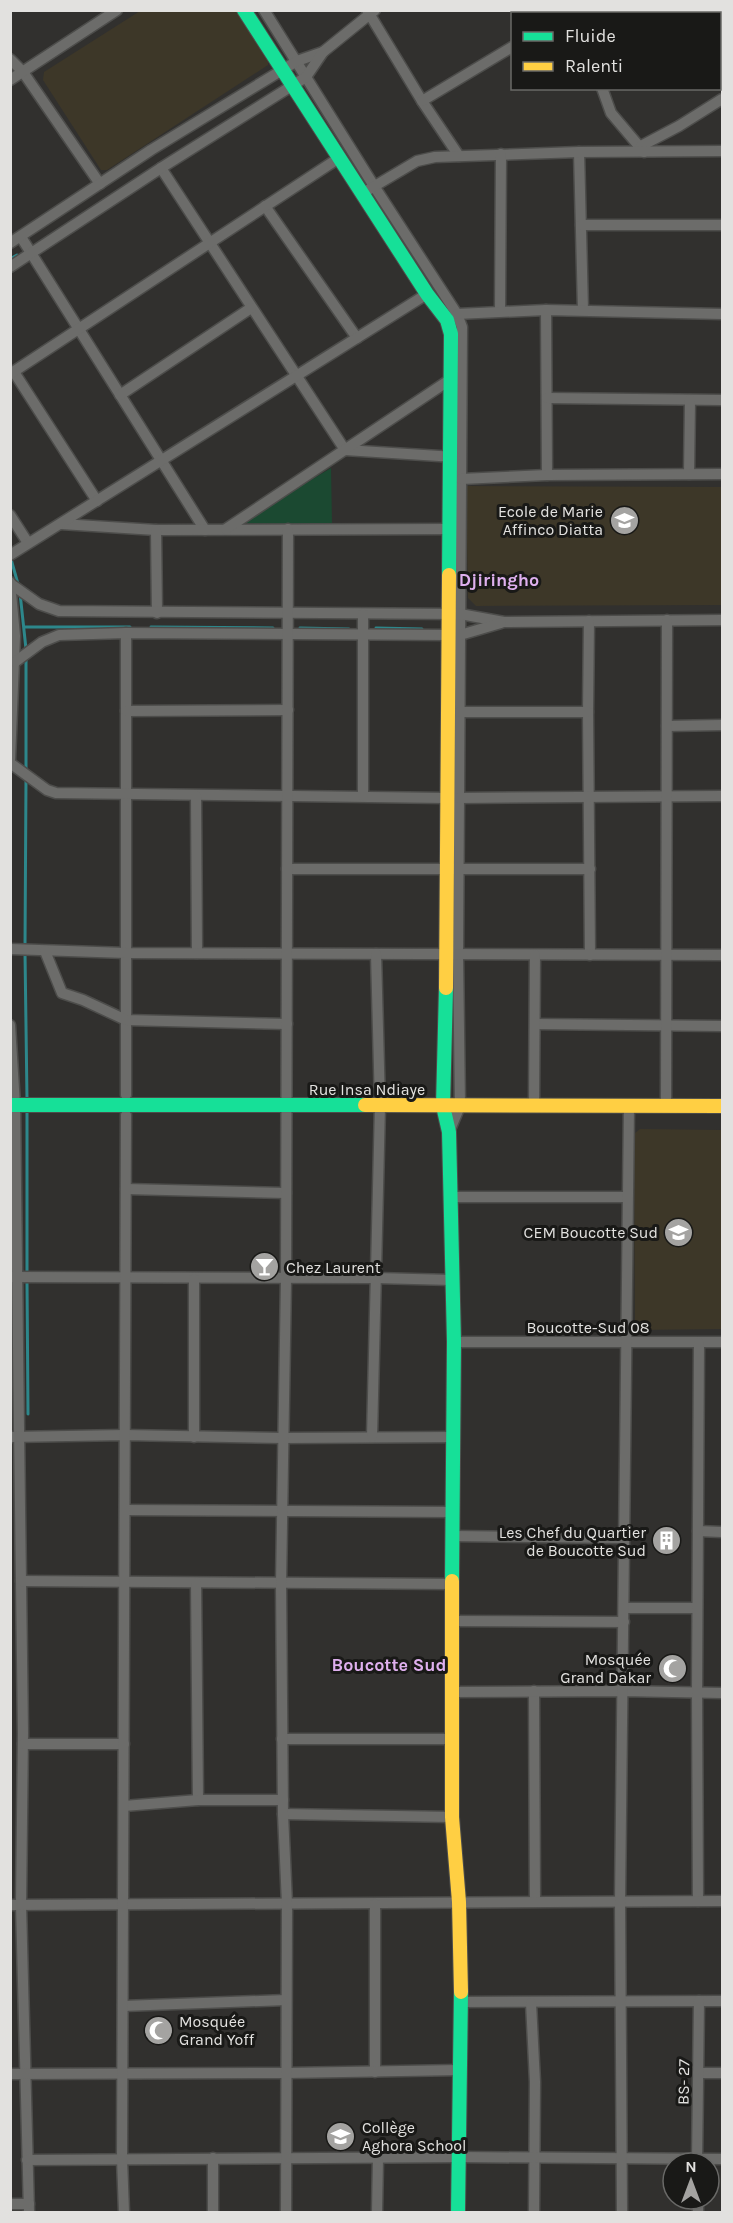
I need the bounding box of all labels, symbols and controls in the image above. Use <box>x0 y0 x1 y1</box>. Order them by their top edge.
legend <box>511 12 721 90</box>
text: Fluide <box>565 25 616 47</box>
text: Ralenti <box>565 55 623 77</box>
place label: Ecole de Marie Affinco Diatta <box>498 502 603 539</box>
school or university icon: Ecole de Marie Affinco Diatta <box>608 504 640 536</box>
district label: Djiringho <box>459 569 539 591</box>
street label: Rue Insa Ndiaye <box>309 1080 425 1099</box>
school or university icon: CEM Boucotte Sud <box>663 1216 695 1248</box>
place label: CEM Boucotte Sud <box>524 1223 658 1242</box>
bar icon: Chez Laurent <box>249 1251 281 1283</box>
place label: Chez Laurent <box>286 1258 381 1277</box>
street label: Boucotte-Sud 08 <box>526 1318 650 1337</box>
place label: Les Chef du Quartier de Boucotte Sud <box>499 1523 646 1560</box>
building icon: Les Chef du Quartier de Boucotte Sud <box>651 1525 683 1557</box>
place label: Mosquée Grand Dakar <box>560 1650 651 1687</box>
mosque icon: Mosquée Grand Dakar <box>656 1652 688 1684</box>
district label: Boucotte Sud <box>332 1654 446 1676</box>
place label: Mosquée Grand Yoff <box>179 2012 255 2049</box>
mosque icon: Mosquée Grand Yoff <box>142 2014 174 2046</box>
street label: BS- 27 <box>674 2058 693 2105</box>
place label: Collège Aghora School <box>362 2118 467 2155</box>
school or university icon: Collège Aghora School <box>325 2120 357 2152</box>
north arrow <box>661 2151 721 2211</box>
text: N <box>685 2157 697 2176</box>

